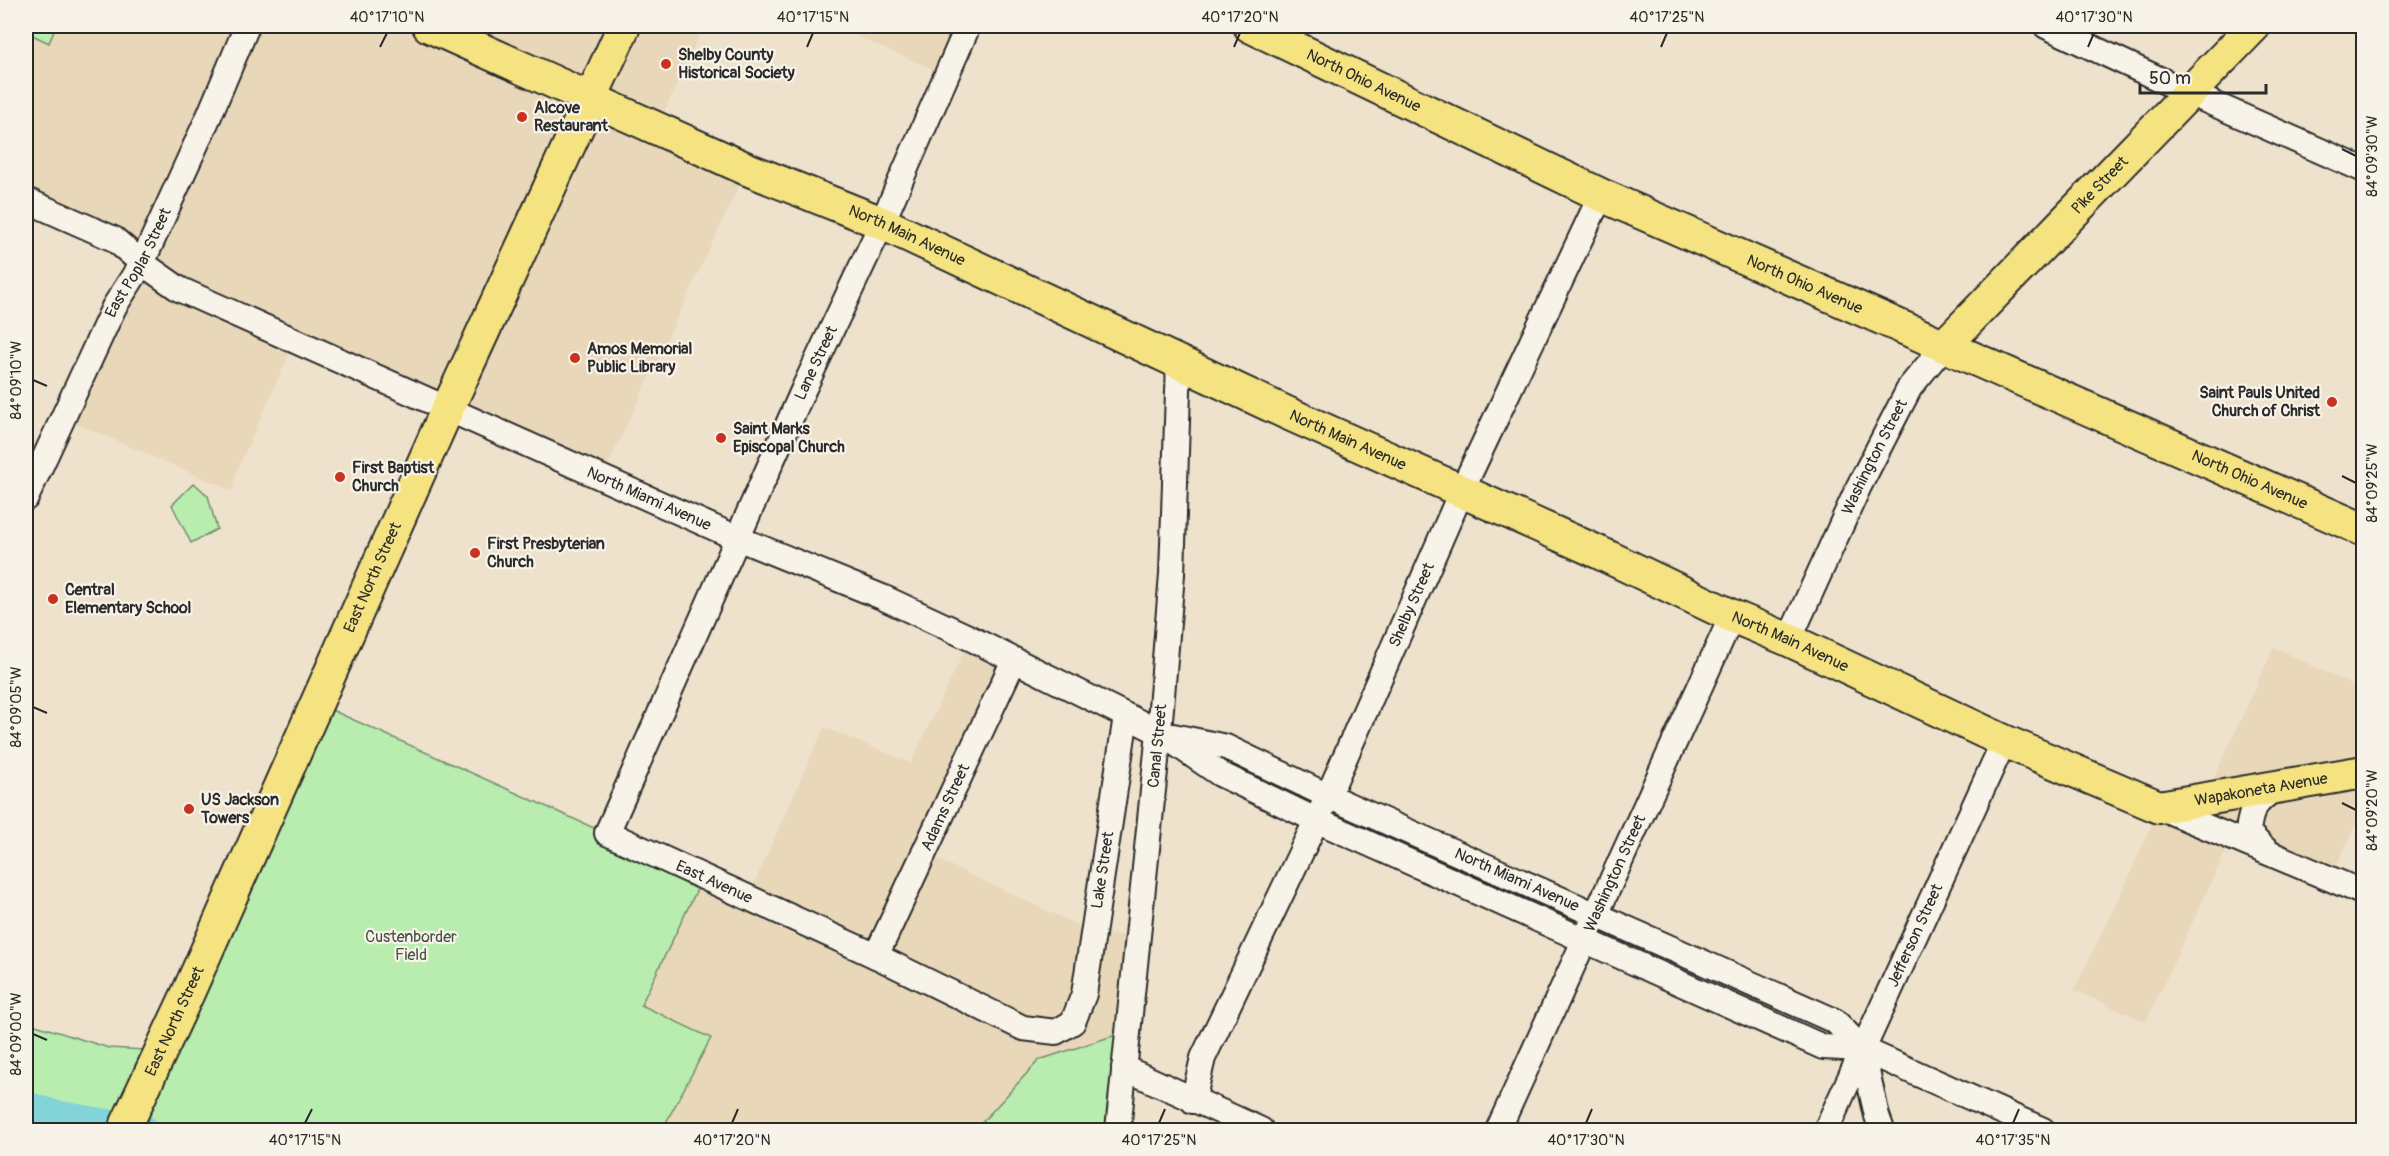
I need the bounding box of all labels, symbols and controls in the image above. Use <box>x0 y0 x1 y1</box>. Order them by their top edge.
text: 40°17'10"N <box>350 8 424 27</box>
text: 40°17'15"N <box>777 8 849 27</box>
text: 40°17'20"N <box>1201 8 1279 27</box>
text: 40°17'25"N <box>1629 8 1705 27</box>
text: 40°17'30"N <box>2055 8 2133 27</box>
place label: Shelby County Historical Society <box>678 45 795 83</box>
street label: North Ohio Avenue <box>1303 45 1424 117</box>
marker: Shelby County Historical Society <box>659 57 673 71</box>
scale bar <box>2140 57 2266 95</box>
text: 50 m <box>2149 67 2191 90</box>
place label: Alcove Restaurant <box>534 98 608 136</box>
marker: Alcove Restaurant <box>515 110 529 124</box>
text: 84°09'30"W <box>2363 115 2382 197</box>
street label: Pike Street <box>2067 151 2133 218</box>
street label: North Main Avenue <box>846 201 969 271</box>
street label: East Poplar Street <box>101 204 176 321</box>
street label: North Ohio Avenue <box>1744 250 1866 319</box>
street label: Lane Street <box>790 322 842 403</box>
place label: Amos Memorial Public Library <box>587 339 693 377</box>
text: 84°09'10"W <box>7 340 26 419</box>
marker: Amos Memorial Public Library <box>568 351 582 365</box>
place label: Saint Pauls United Church of Christ <box>2199 383 2321 421</box>
street label: Washington Street <box>1837 395 1912 518</box>
marker: Saint Pauls United Church of Christ <box>2325 395 2339 409</box>
street label: North Main Avenue <box>1286 405 1409 475</box>
place label: Saint Marks Episcopal Church <box>733 419 845 457</box>
marker: Saint Marks Episcopal Church <box>714 431 728 445</box>
text: 84°09'25"W <box>2363 443 2382 523</box>
street label: North Ohio Avenue <box>2189 446 2311 514</box>
place label: First Baptist Church <box>352 458 435 496</box>
street label: North Miami Avenue <box>584 462 714 535</box>
marker: First Baptist Church <box>333 470 347 484</box>
street label: East North Street <box>339 518 406 636</box>
place label: First Presbyterian Church <box>487 534 605 572</box>
marker: First Presbyterian Church <box>468 546 482 560</box>
street label: Shelby Street <box>1384 559 1439 650</box>
place label: Central Elementary School <box>65 580 192 618</box>
marker: Central Elementary School <box>46 592 60 606</box>
street label: North Main Avenue <box>1728 607 1852 677</box>
text: 84°09'05"W <box>7 666 26 748</box>
street label: Canal Street <box>1143 703 1171 789</box>
street label: Adams Street <box>916 760 974 854</box>
street label: Wapakoneta Avenue <box>2193 768 2329 811</box>
text: 84°09'20"W <box>2363 769 2382 851</box>
place label: US Jackson Towers <box>200 790 279 828</box>
marker: US Jackson Towers <box>182 802 196 816</box>
street label: Washington Street <box>1580 811 1650 935</box>
street label: Lake Street <box>1087 829 1119 910</box>
street label: North Miami Avenue <box>1452 843 1582 916</box>
street label: East Avenue <box>673 856 756 908</box>
street label: Jefferson Street <box>1883 880 1947 990</box>
park label: Custenborder Field <box>365 927 457 965</box>
street label: East North Street <box>141 963 209 1079</box>
text: 84°09'00"W <box>7 992 26 1076</box>
text: 40°17'15"N <box>269 1131 341 1150</box>
text: 40°17'20"N <box>693 1131 771 1150</box>
text: 40°17'25"N <box>1121 1131 1197 1150</box>
text: 40°17'30"N <box>1547 1131 1625 1150</box>
text: 40°17'35"N <box>1975 1131 2051 1150</box>

